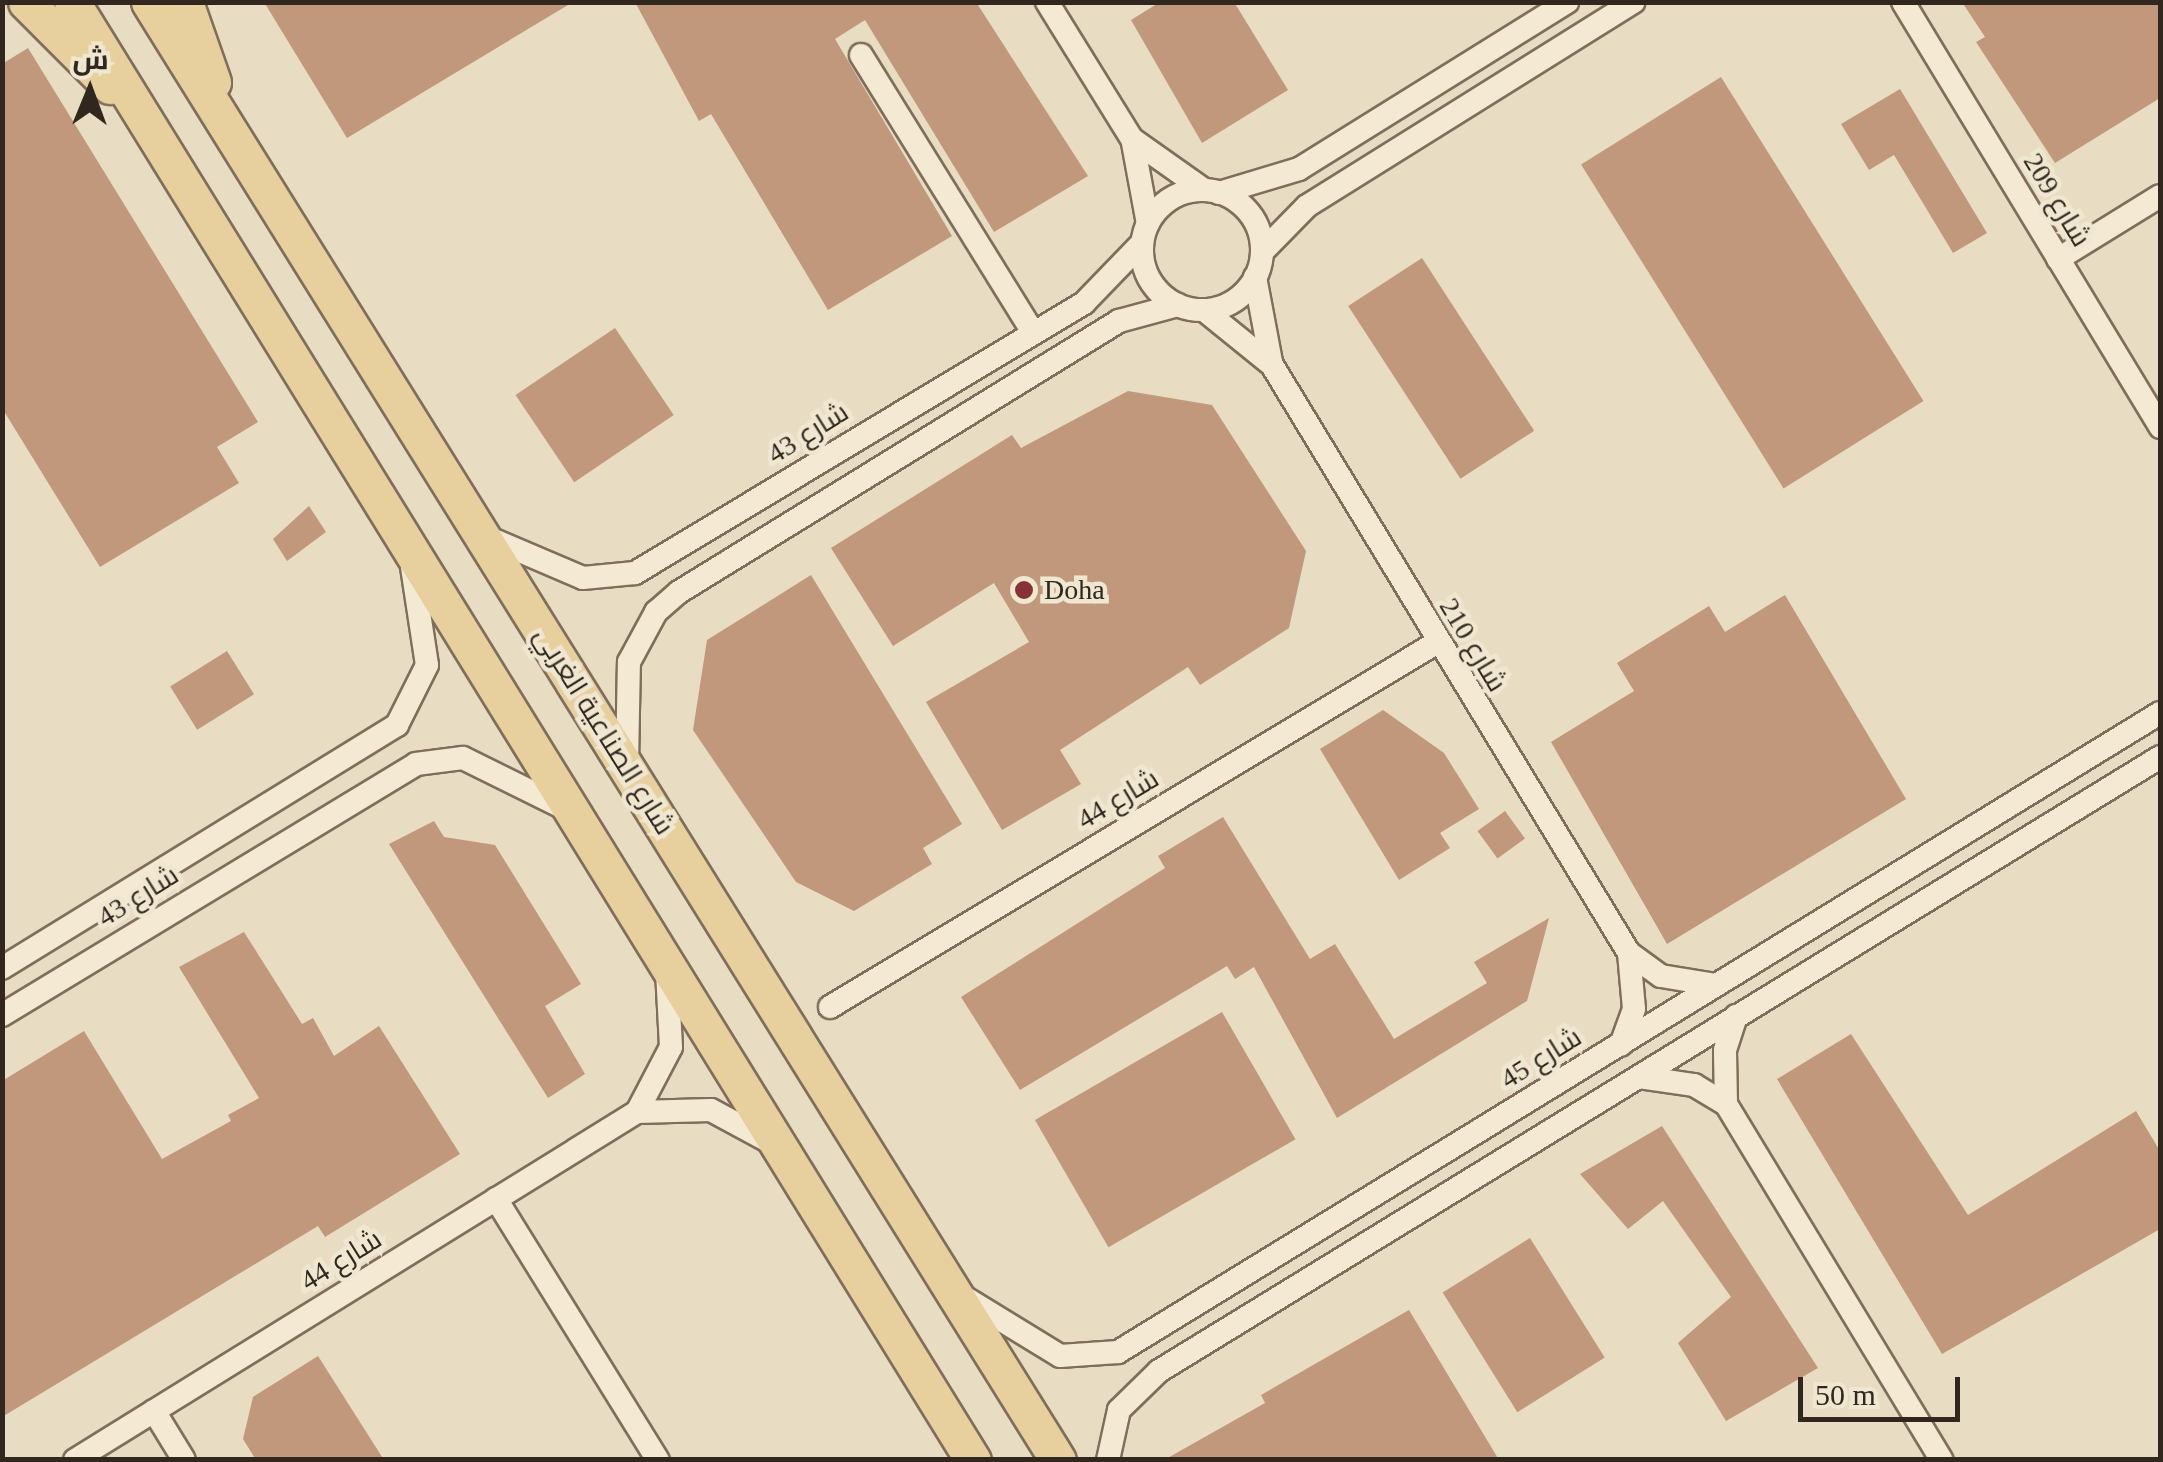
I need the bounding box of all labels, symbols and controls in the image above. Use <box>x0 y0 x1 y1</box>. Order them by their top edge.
north arrow <box>40 40 140 140</box>
text: ش <box>72 44 109 75</box>
street label: شارع 209 <box>2016 147 2098 253</box>
street label: شارع 43 <box>761 395 855 471</box>
place label: Doha <box>1044 573 1105 607</box>
marker: Doha <box>1013 579 1035 601</box>
street label: شارع 210 <box>1432 592 1514 698</box>
street label: شارع الصناعية الغربي <box>527 621 681 841</box>
street label: شارع 44 <box>1071 762 1165 836</box>
street label: شارع 43 <box>91 858 185 934</box>
street label: شارع 45 <box>1494 1020 1588 1096</box>
street label: شارع 44 <box>294 1222 388 1298</box>
scale bar <box>1803 1357 1966 1419</box>
text: 50 m <box>1815 1378 1876 1411</box>

